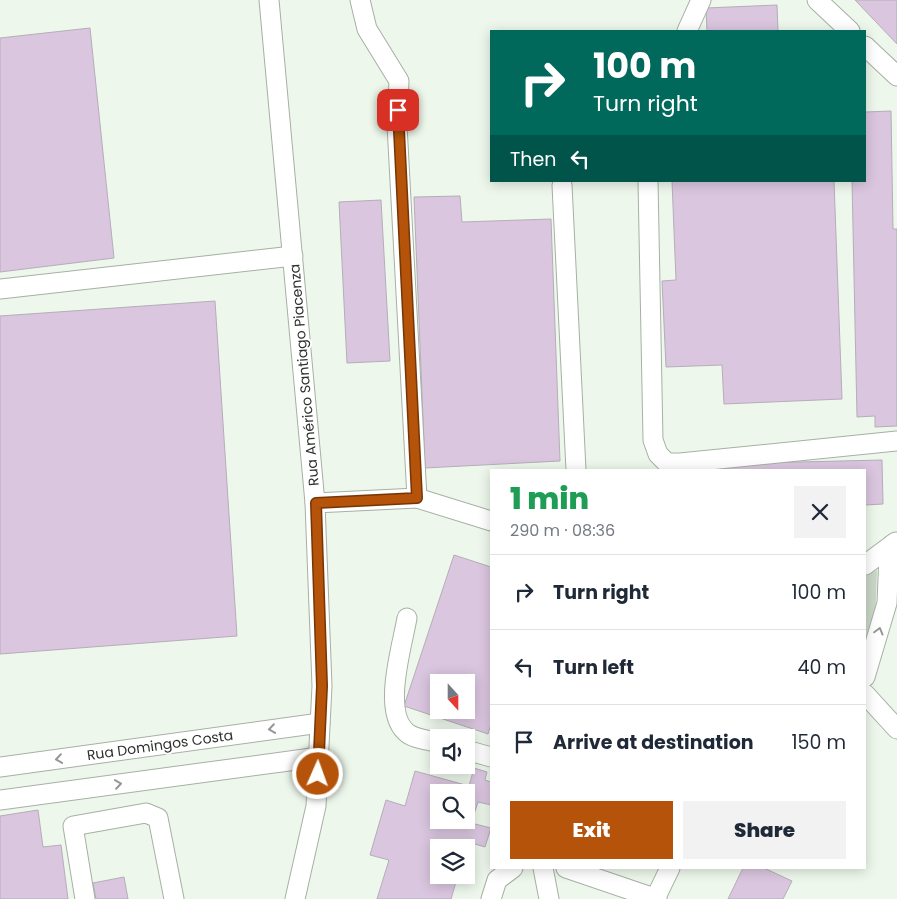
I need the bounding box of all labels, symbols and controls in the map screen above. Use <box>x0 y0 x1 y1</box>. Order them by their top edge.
text: 100 m <box>593 41 696 90</box>
icon: right <box>510 50 575 115</box>
text: Turn right <box>593 88 698 119</box>
pin <box>377 89 419 131</box>
icon: arrive <box>384 96 412 124</box>
icon: left <box>566 145 594 173</box>
text: Then <box>510 146 556 173</box>
street label: Rua Américo Santiago Piacenza <box>284 263 324 487</box>
text: 1 min <box>510 477 589 520</box>
button: close <box>794 486 846 538</box>
text: 290 m · 08:36 <box>510 519 615 542</box>
icon: right <box>510 578 538 606</box>
text: Turn right <box>553 579 649 606</box>
text: 100 m <box>791 579 846 606</box>
one-way arrow <box>873 626 884 635</box>
icon: left <box>510 653 538 681</box>
text: Turn left <box>553 654 634 681</box>
text: 40 m <box>797 654 846 681</box>
north arrow <box>430 674 475 719</box>
map controls <box>430 674 475 884</box>
one-way arrow <box>267 723 275 734</box>
street label: Rua Domingos Costa <box>86 725 234 765</box>
icon: arrive <box>510 728 538 756</box>
button: sound <box>430 729 475 774</box>
text: Arrive at destination <box>553 729 754 756</box>
text: 150 m <box>791 729 846 756</box>
position arrow <box>291 747 343 799</box>
one-way arrow <box>54 753 63 763</box>
one-way arrow <box>113 780 122 790</box>
button: search <box>430 784 475 829</box>
button: Exit <box>510 801 673 859</box>
button: Share <box>683 801 846 859</box>
button: layers <box>430 839 475 884</box>

